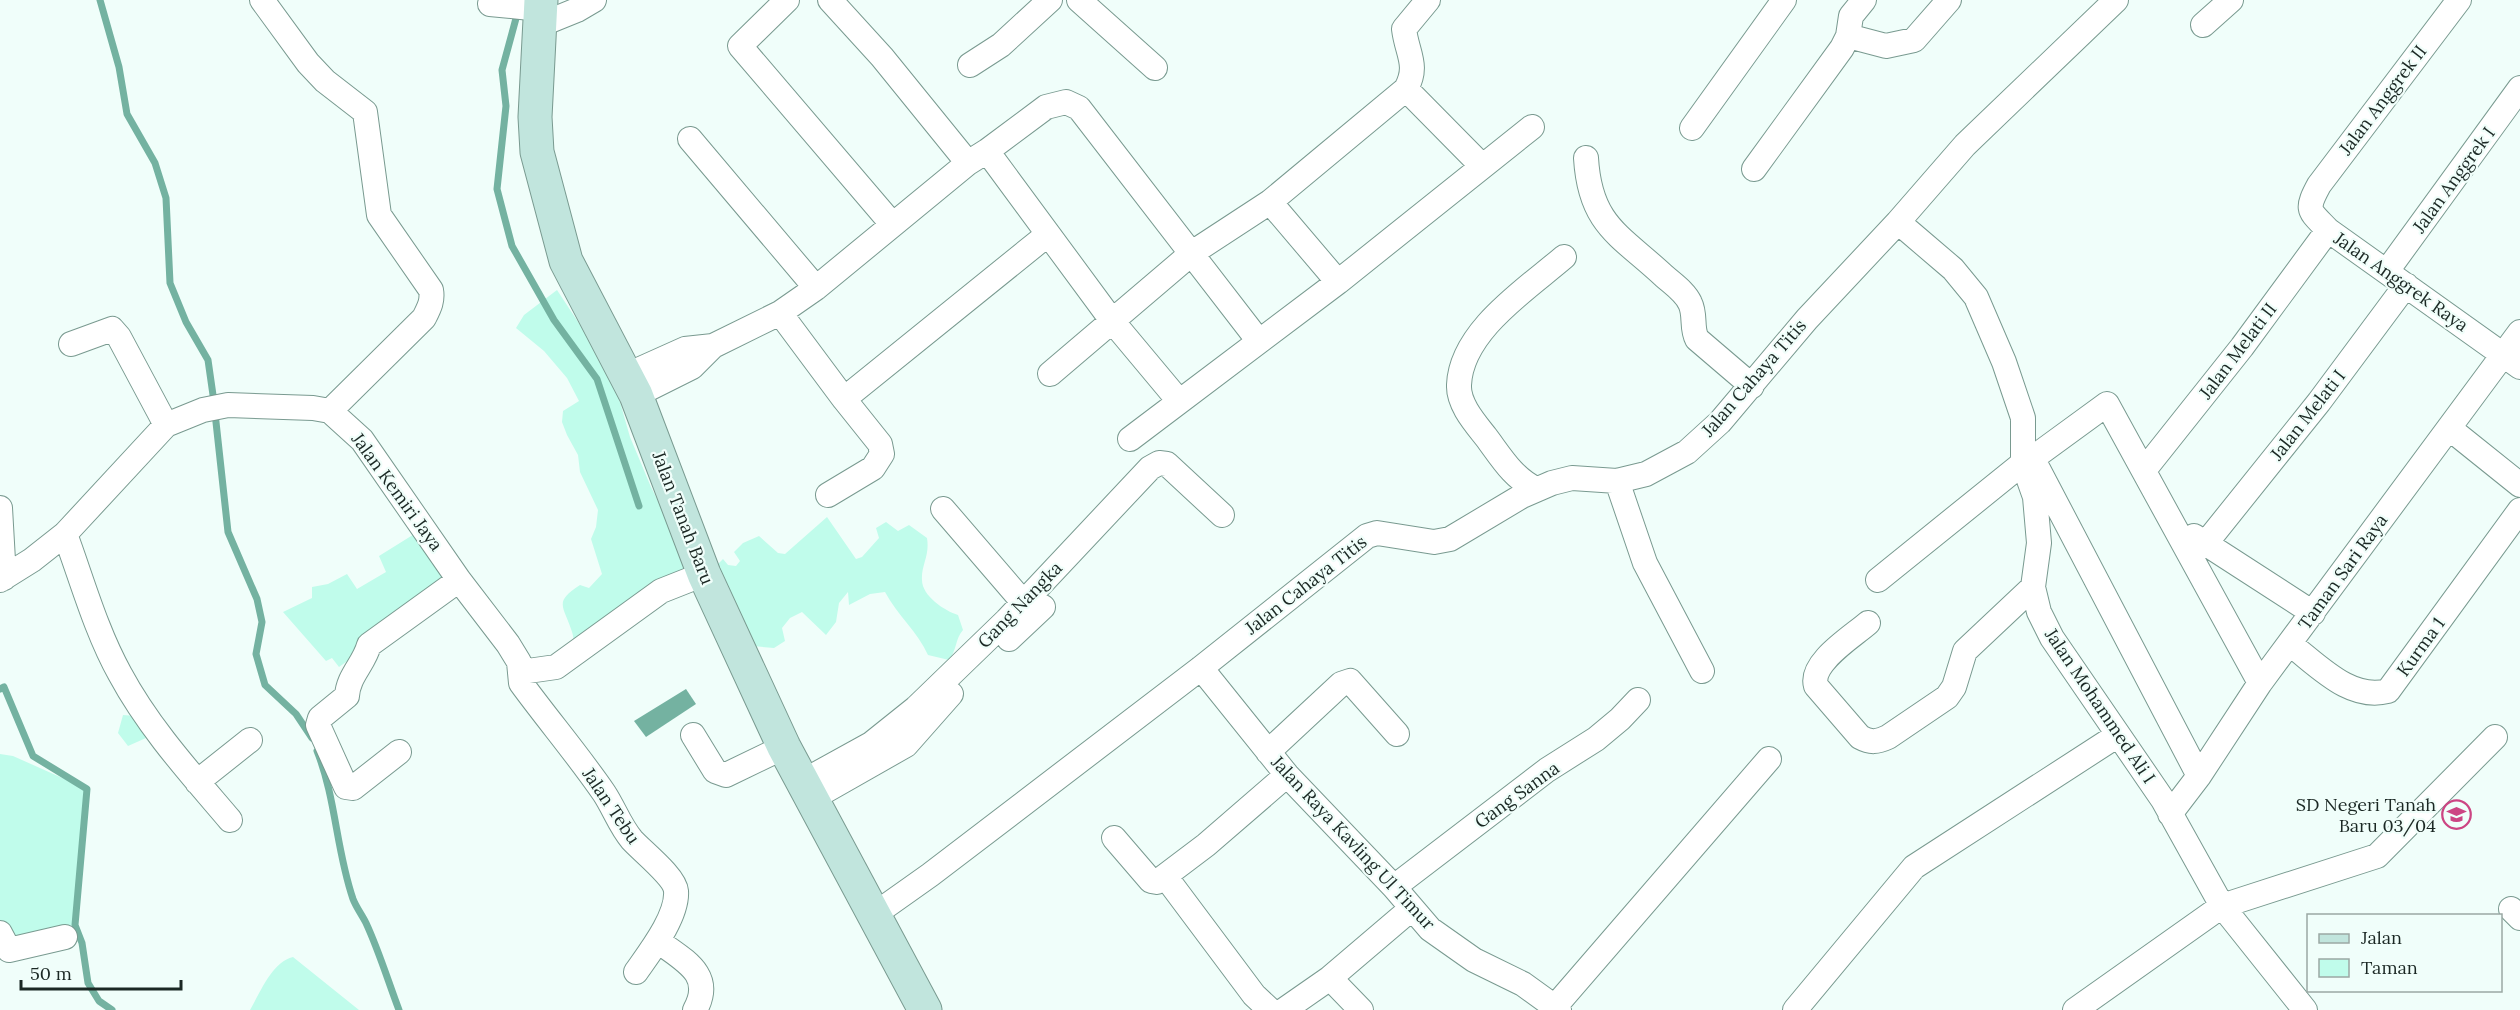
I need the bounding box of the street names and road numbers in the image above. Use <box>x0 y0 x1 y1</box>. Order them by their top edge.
street label: Jalan Anggrek II <box>2333 40 2431 160</box>
street label: Jalan Anggrek I <box>2407 122 2500 238</box>
street label: Jalan Anggrek Raya <box>2329 226 2473 337</box>
street label: Jalan Melati II <box>2193 298 2281 404</box>
street label: Jalan Cahaya Titis <box>1696 314 1811 442</box>
street label: Jalan Melati I <box>2265 365 2350 465</box>
street label: Jalan Kemiri Jaya <box>346 427 448 555</box>
street label: Jalan Tanah Baru <box>647 447 720 588</box>
street label: Taman Sari Raya <box>2293 509 2392 634</box>
street label: Jalan Cahaya Titis <box>1239 530 1371 640</box>
street label: Gang Nangka <box>973 556 1067 653</box>
street label: Kurma 1 <box>2392 613 2450 681</box>
street label: Jalan Mohammed Ali I <box>2039 623 2161 788</box>
street label: Jalan Raya Kavling Ul Timur <box>1266 750 1440 935</box>
street label: Gang Sanna <box>1470 756 1564 833</box>
street label: Jalan Tebu <box>577 762 645 848</box>

